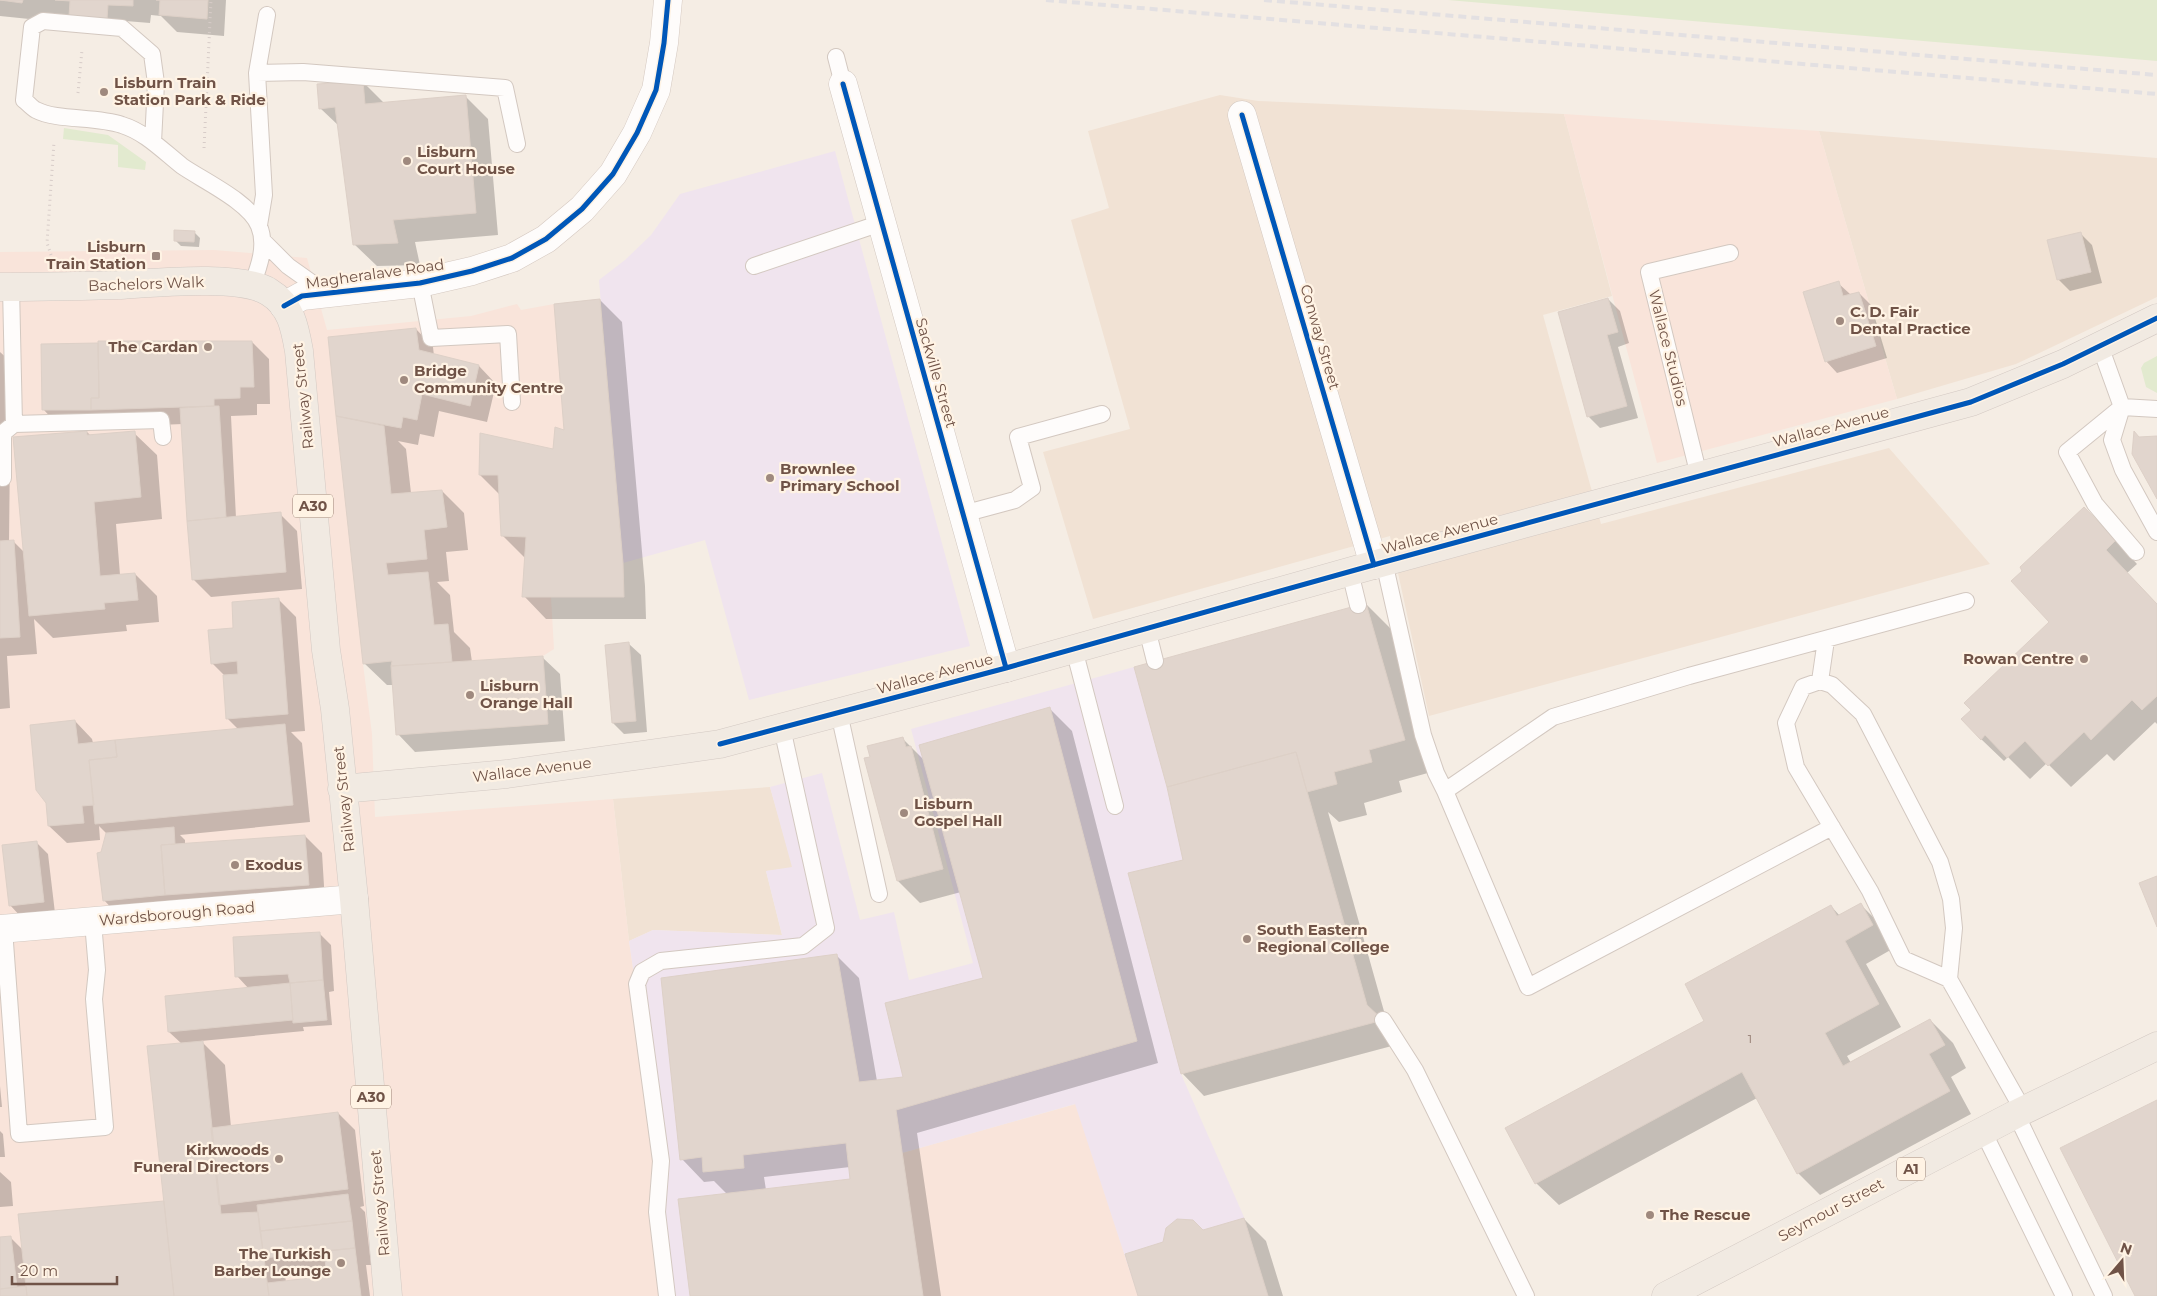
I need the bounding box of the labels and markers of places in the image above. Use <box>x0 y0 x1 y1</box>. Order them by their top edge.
place label: Lisburn Train Station Park & Ride <box>114 73 266 109</box>
marker: Lisburn Train Station Park & Ride <box>98 86 110 98</box>
place label: Lisburn Court House <box>417 142 515 178</box>
marker: Lisburn Court House <box>401 155 413 167</box>
place label: Lisburn Train Station <box>46 237 146 273</box>
marker: Lisburn Train Station <box>150 250 162 262</box>
place label: C. D. Fair Dental Practice <box>1850 302 1971 338</box>
marker: C. D. Fair Dental Practice <box>1834 315 1846 327</box>
place label: The Cardan <box>108 337 198 356</box>
marker: The Cardan <box>202 341 214 353</box>
place label: Bridge Community Centre <box>414 361 563 397</box>
marker: Bridge Community Centre <box>398 374 410 386</box>
place label: Brownlee Primary School <box>780 459 899 495</box>
marker: Brownlee Primary School <box>764 472 776 484</box>
place label: Rowan Centre <box>1963 649 2074 668</box>
marker: Rowan Centre <box>2078 653 2090 665</box>
place label: Lisburn Orange Hall <box>480 676 573 712</box>
marker: Lisburn Orange Hall <box>464 689 476 701</box>
place label: Lisburn Gospel Hall <box>914 794 1002 830</box>
marker: Lisburn Gospel Hall <box>898 807 910 819</box>
place label: Exodus <box>245 855 302 874</box>
marker: Exodus <box>229 859 241 871</box>
place label: South Eastern Regional College <box>1257 920 1390 956</box>
marker: South Eastern Regional College <box>1241 933 1253 945</box>
place label: Kirkwoods Funeral Directors <box>133 1140 269 1176</box>
marker: Kirkwoods Funeral Directors <box>273 1153 285 1165</box>
place label: The Rescue <box>1660 1205 1751 1224</box>
marker: The Rescue <box>1644 1209 1656 1221</box>
place label: The Turkish Barber Lounge <box>214 1244 331 1280</box>
marker: The Turkish Barber Lounge <box>335 1257 347 1269</box>

